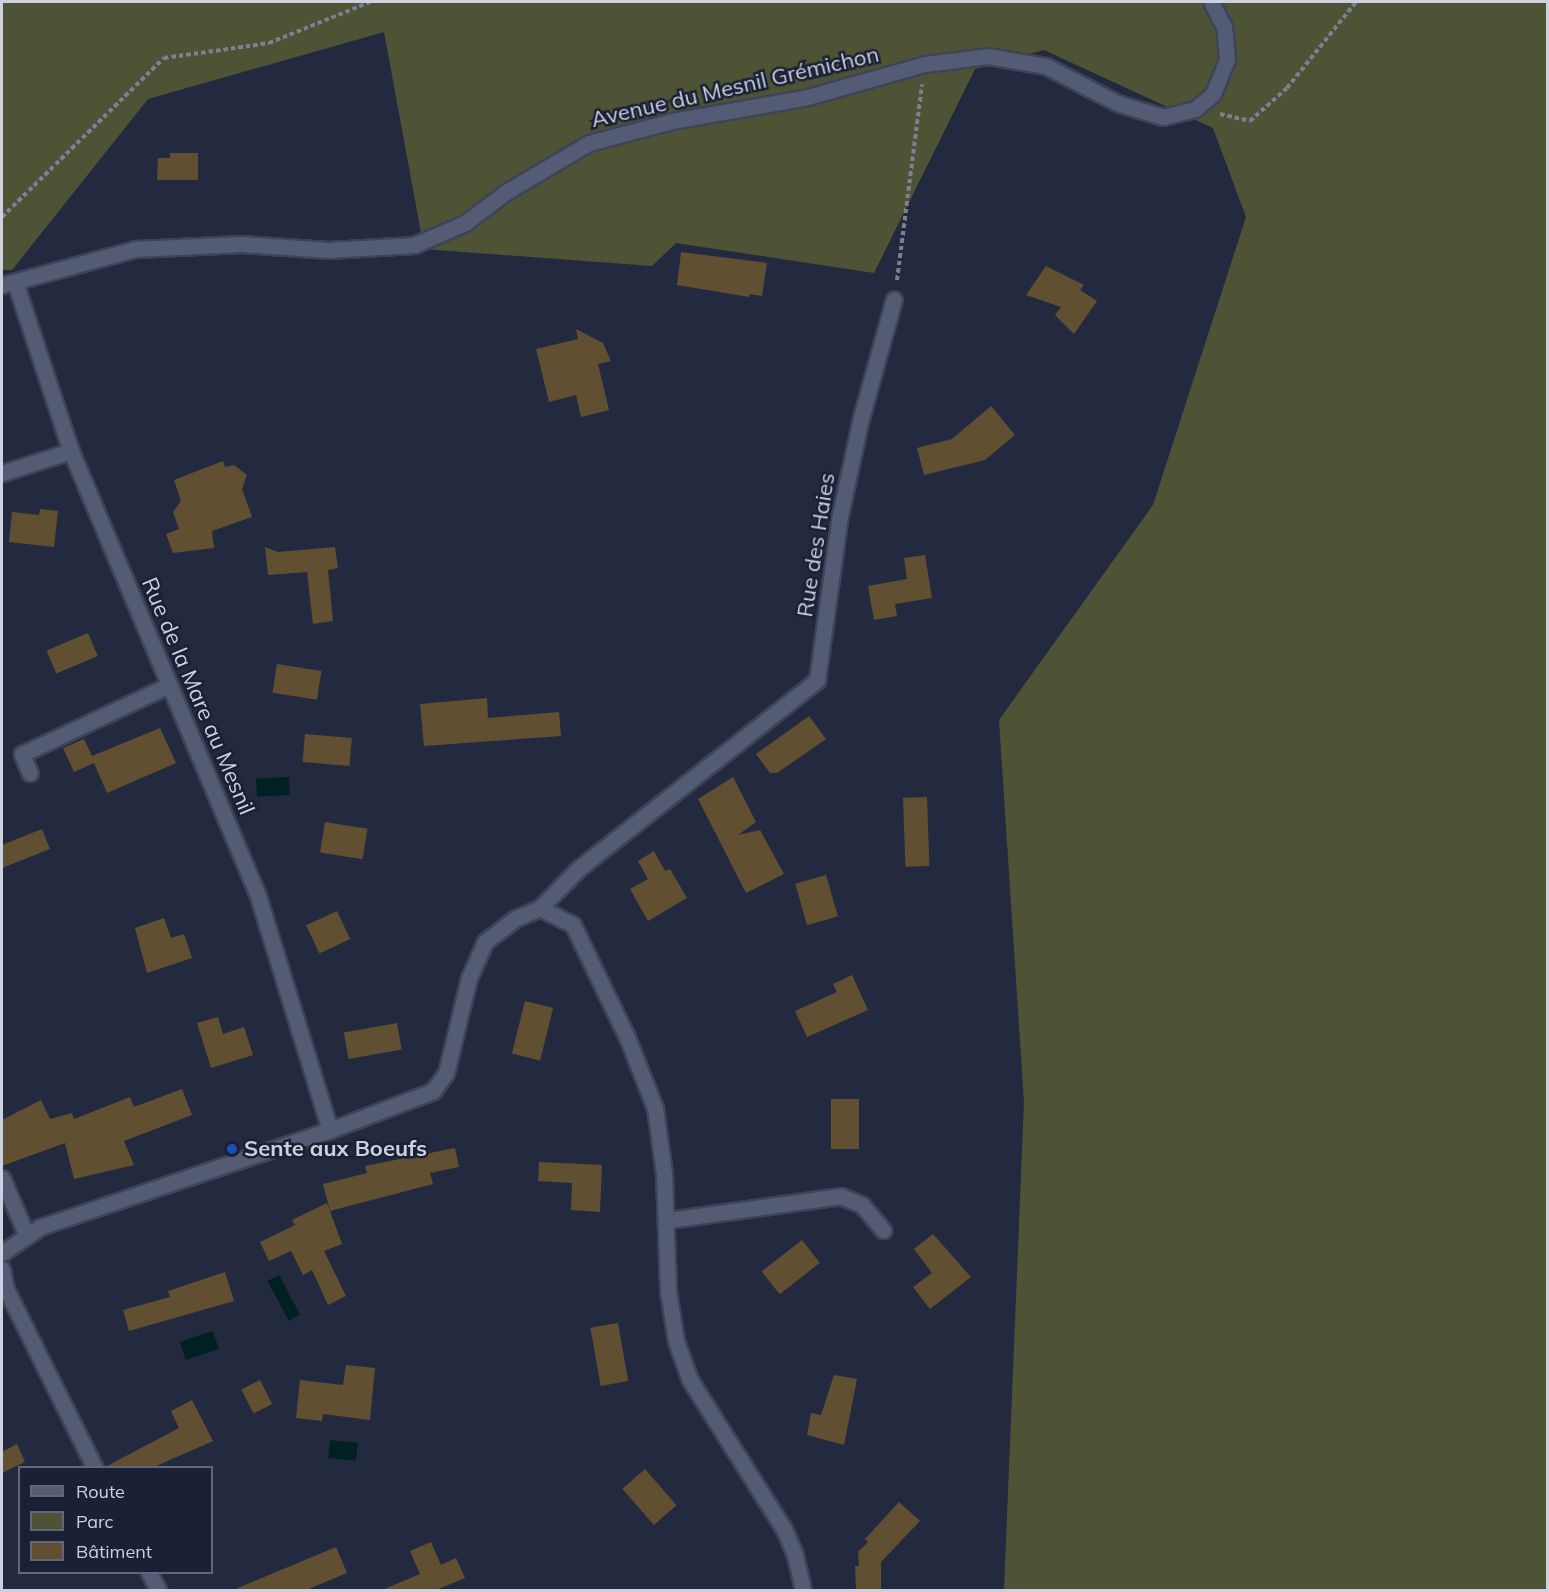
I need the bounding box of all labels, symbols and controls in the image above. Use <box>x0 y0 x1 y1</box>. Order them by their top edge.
street label: Avenue du Mesnil Grémichon <box>589 41 881 133</box>
street label: Rue des Haies <box>792 471 840 619</box>
street label: Rue de la Mare au Mesnil <box>136 573 260 819</box>
place label: Sente aux Boeufs <box>244 1136 427 1162</box>
marker: Sente aux Boeufs <box>225 1142 239 1156</box>
legend <box>18 1466 213 1574</box>
text: Route <box>76 1480 125 1503</box>
text: Parc <box>76 1510 113 1533</box>
text: Bâtiment <box>76 1540 152 1563</box>

